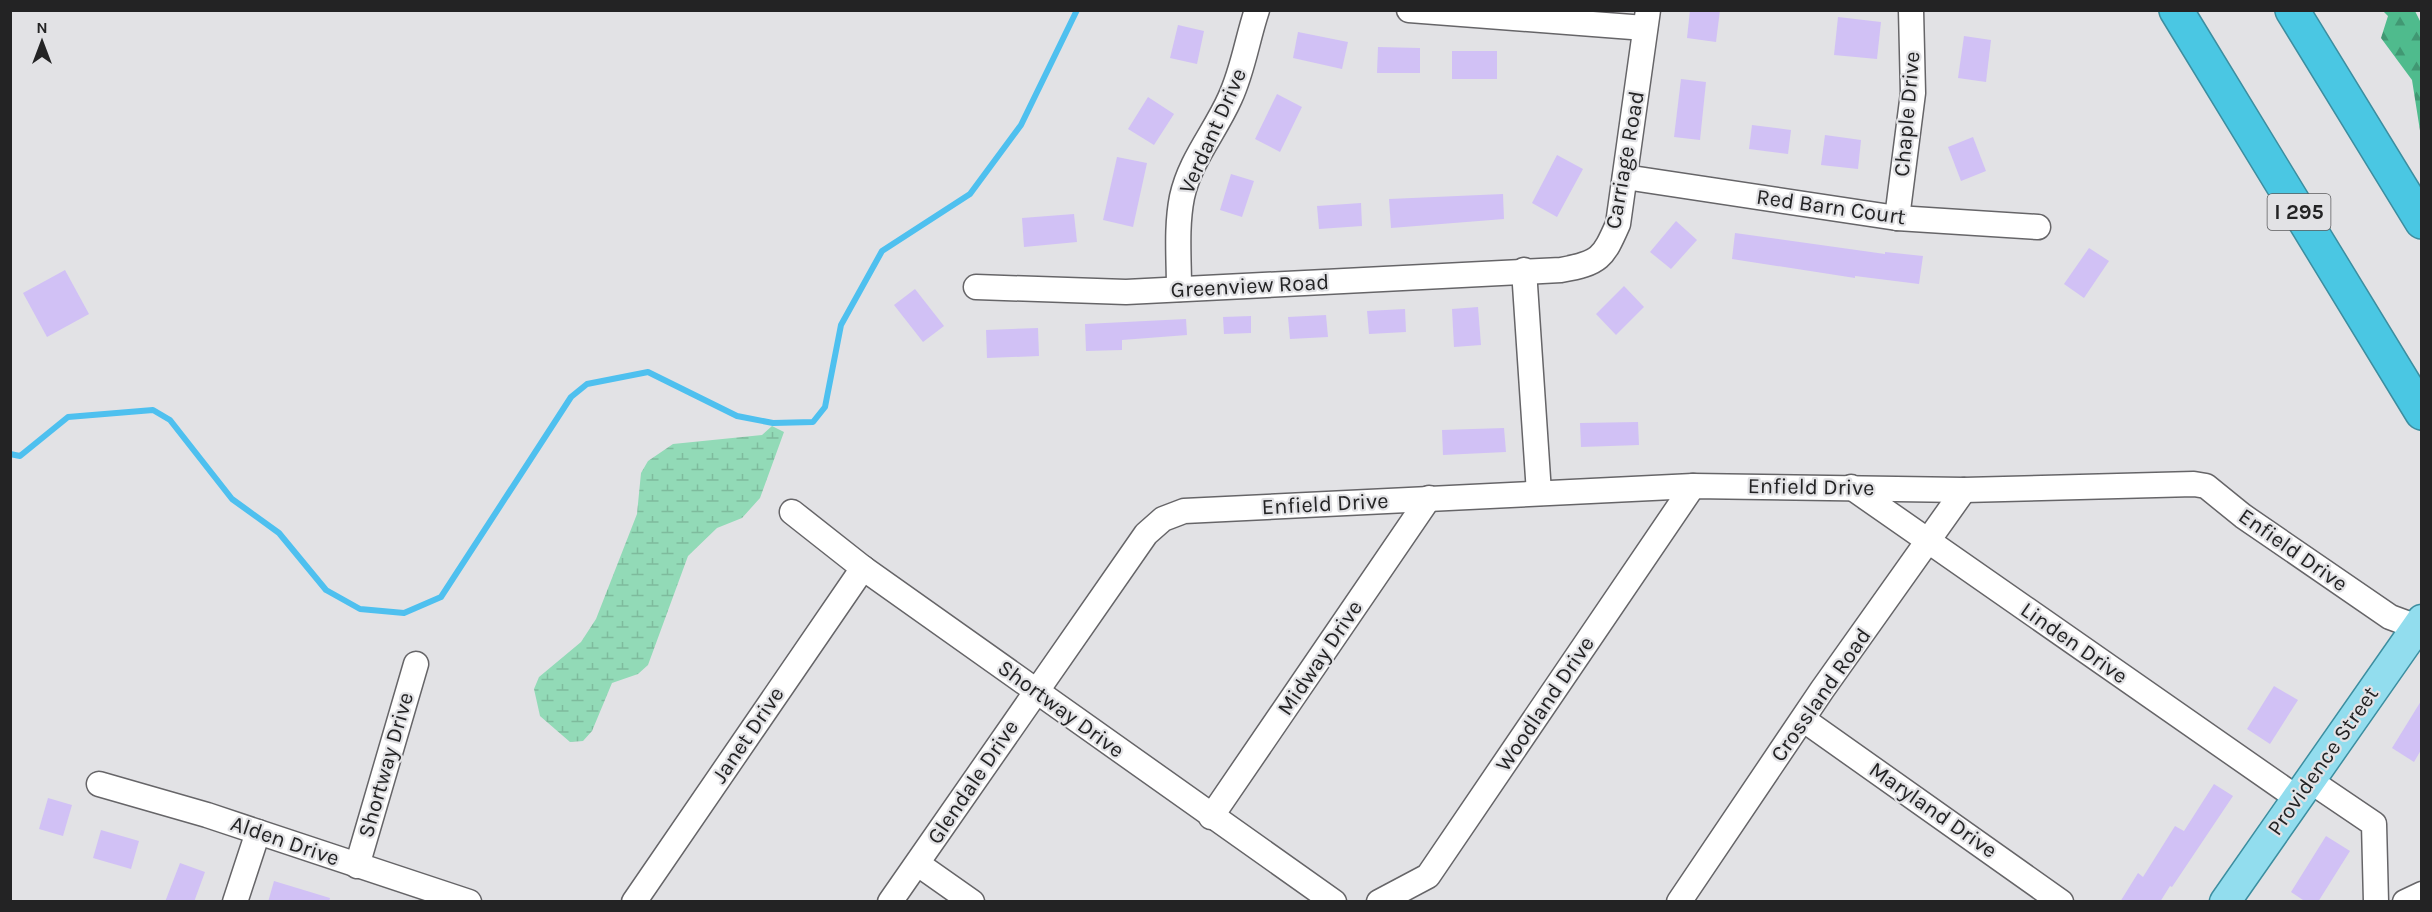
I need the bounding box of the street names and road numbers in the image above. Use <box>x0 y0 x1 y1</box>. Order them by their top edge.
street label: Chaple Drive <box>1889 50 1925 178</box>
street label: Verdant Drive <box>1174 64 1252 198</box>
street label: Carriage Road <box>1600 89 1650 231</box>
street label: Red Barn Court <box>1755 184 1907 230</box>
road number: I 295 <box>2268 194 2330 230</box>
street label: Greenview Road <box>1170 269 1330 303</box>
street label: Enfield Drive <box>1747 473 1875 501</box>
street label: Enfield Drive <box>1261 488 1389 520</box>
street label: Enfield Drive <box>2234 503 2352 597</box>
street label: Midway Drive <box>1272 596 1368 720</box>
street label: Linden Drive <box>2016 597 2132 689</box>
street label: Crossland Road <box>1765 623 1877 767</box>
street label: Woodland Drive <box>1490 632 1600 776</box>
street label: Shortway Drive <box>993 654 1129 764</box>
street label: Janet Drive <box>706 682 790 788</box>
street label: Providence Street <box>2262 682 2384 840</box>
street label: Shortway Drive <box>353 689 419 841</box>
street label: Glendale Drive <box>922 715 1024 849</box>
street label: Maryland Drive <box>1864 756 2002 864</box>
street label: Alden Drive <box>227 810 343 872</box>

